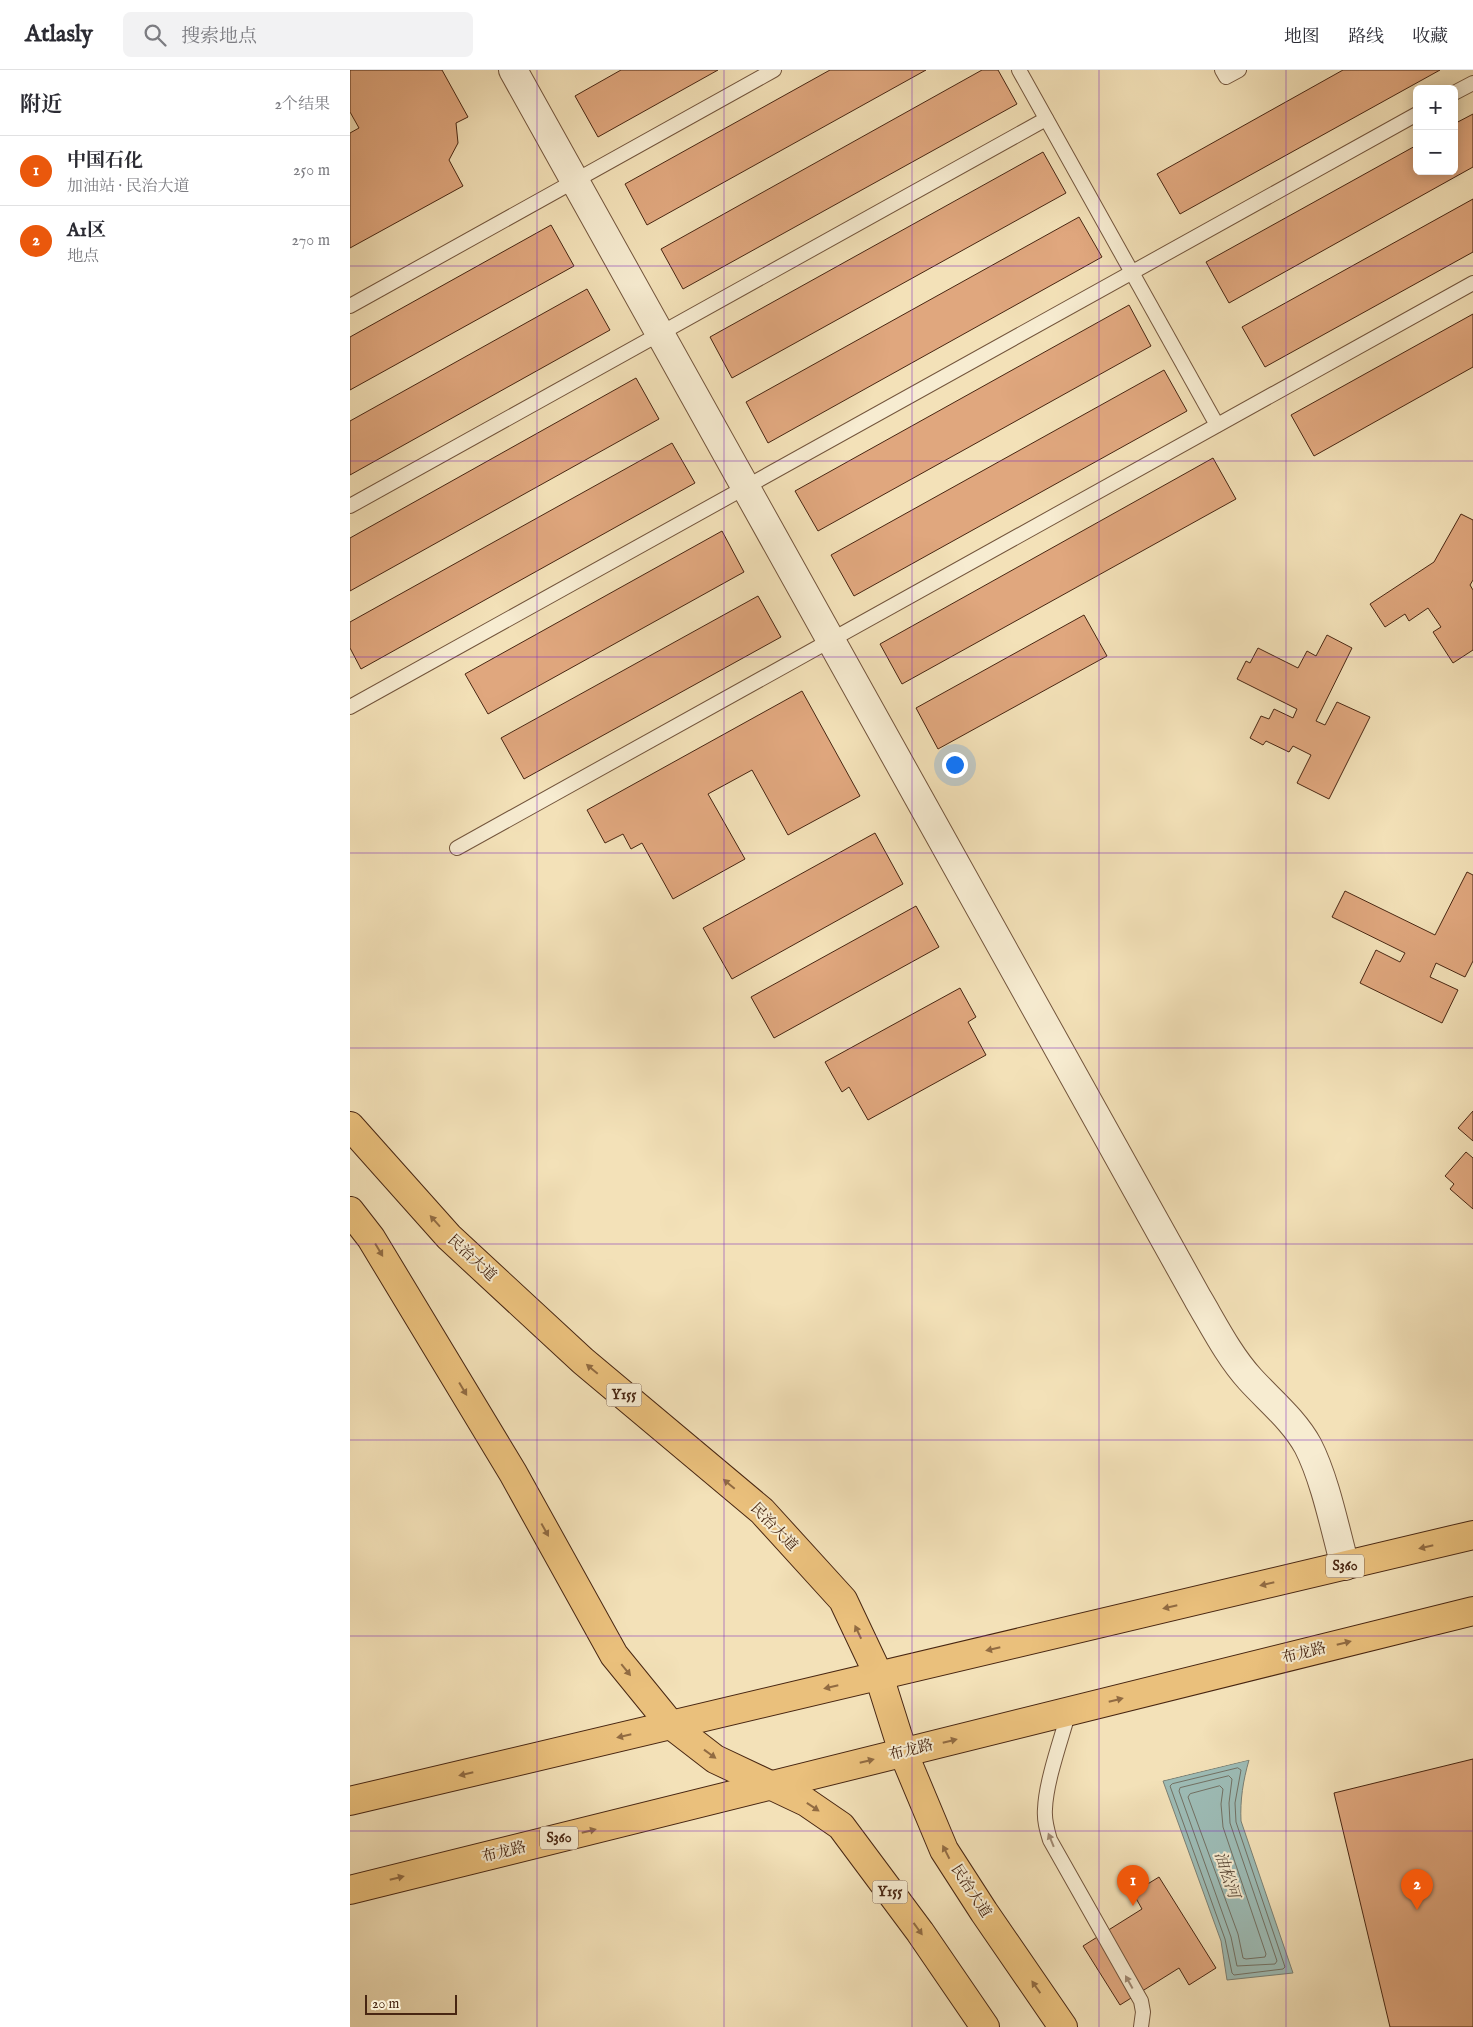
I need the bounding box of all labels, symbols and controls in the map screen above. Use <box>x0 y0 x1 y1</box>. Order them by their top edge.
search box <box>123 12 473 57</box>
text: Atlasly <box>25 19 93 50</box>
icon: search <box>141 21 169 49</box>
text: 搜索地点 <box>181 25 257 49</box>
text: 地图 <box>1284 26 1320 49</box>
text: 路线 <box>1348 26 1384 49</box>
text: 收藏 <box>1412 26 1448 49</box>
map controls <box>1413 85 1458 175</box>
button: + <box>1413 85 1458 130</box>
text: 附近 <box>20 92 62 119</box>
text: 2个结果 <box>274 95 330 115</box>
button: − <box>1413 130 1458 175</box>
text: 中国石化 <box>67 149 143 173</box>
text: 1 <box>33 161 39 181</box>
text: 250 m <box>293 161 330 181</box>
text: 加油站 · 民治大道 <box>67 177 190 197</box>
text: A1区 <box>67 219 106 243</box>
text: 2 <box>32 231 40 251</box>
text: 270 m <box>291 231 330 251</box>
text: 地点 <box>67 247 99 267</box>
your location <box>942 752 968 778</box>
one-way arrow <box>429 1216 441 1228</box>
street label: 民治大道 <box>444 1231 500 1285</box>
one-way arrow <box>374 1244 383 1257</box>
one-way arrow <box>585 1363 598 1374</box>
one-way arrow <box>458 1383 467 1396</box>
road number: Y155 <box>606 1384 642 1406</box>
one-way arrow <box>723 1479 736 1490</box>
street label: 民治大道 <box>746 1499 802 1555</box>
one-way arrow <box>540 1523 549 1536</box>
one-way arrow <box>1418 1543 1433 1551</box>
road number: S360 <box>1326 1554 1364 1578</box>
one-way arrow <box>1260 1580 1275 1588</box>
one-way arrow <box>1163 1603 1178 1611</box>
one-way arrow <box>854 1625 862 1639</box>
street label: 布龙路 <box>1280 1638 1328 1668</box>
one-way arrow <box>1336 1639 1351 1647</box>
one-way arrow <box>985 1645 1000 1653</box>
one-way arrow <box>620 1663 631 1676</box>
one-way arrow <box>824 1683 839 1691</box>
one-way arrow <box>1109 1695 1124 1703</box>
one-way arrow <box>616 1732 631 1740</box>
street label: 布龙路 <box>887 1735 935 1765</box>
one-way arrow <box>943 1736 958 1744</box>
one-way arrow <box>703 1749 716 1760</box>
one-way arrow <box>860 1757 875 1765</box>
one-way arrow <box>458 1770 473 1778</box>
one-way arrow <box>806 1802 820 1812</box>
road number: S360 <box>540 1826 578 1850</box>
one-way arrow <box>581 1827 596 1835</box>
one-way arrow <box>1046 1833 1054 1847</box>
street label: 布龙路 <box>480 1837 528 1867</box>
one-way arrow <box>942 1844 950 1859</box>
water label: 油松河 <box>1209 1849 1244 1904</box>
street label: 民治大道 <box>947 1861 995 1921</box>
pin: 1 <box>1117 1865 1149 1906</box>
pin: 2 <box>1401 1869 1433 1910</box>
one-way arrow <box>390 1874 405 1882</box>
road number: Y155 <box>872 1880 908 1904</box>
one-way arrow <box>913 1922 923 1936</box>
one-way arrow <box>1125 1975 1134 1988</box>
one-way arrow <box>1031 1980 1041 1994</box>
scale bar <box>365 1992 458 2015</box>
text: 20 m <box>372 1995 399 2013</box>

